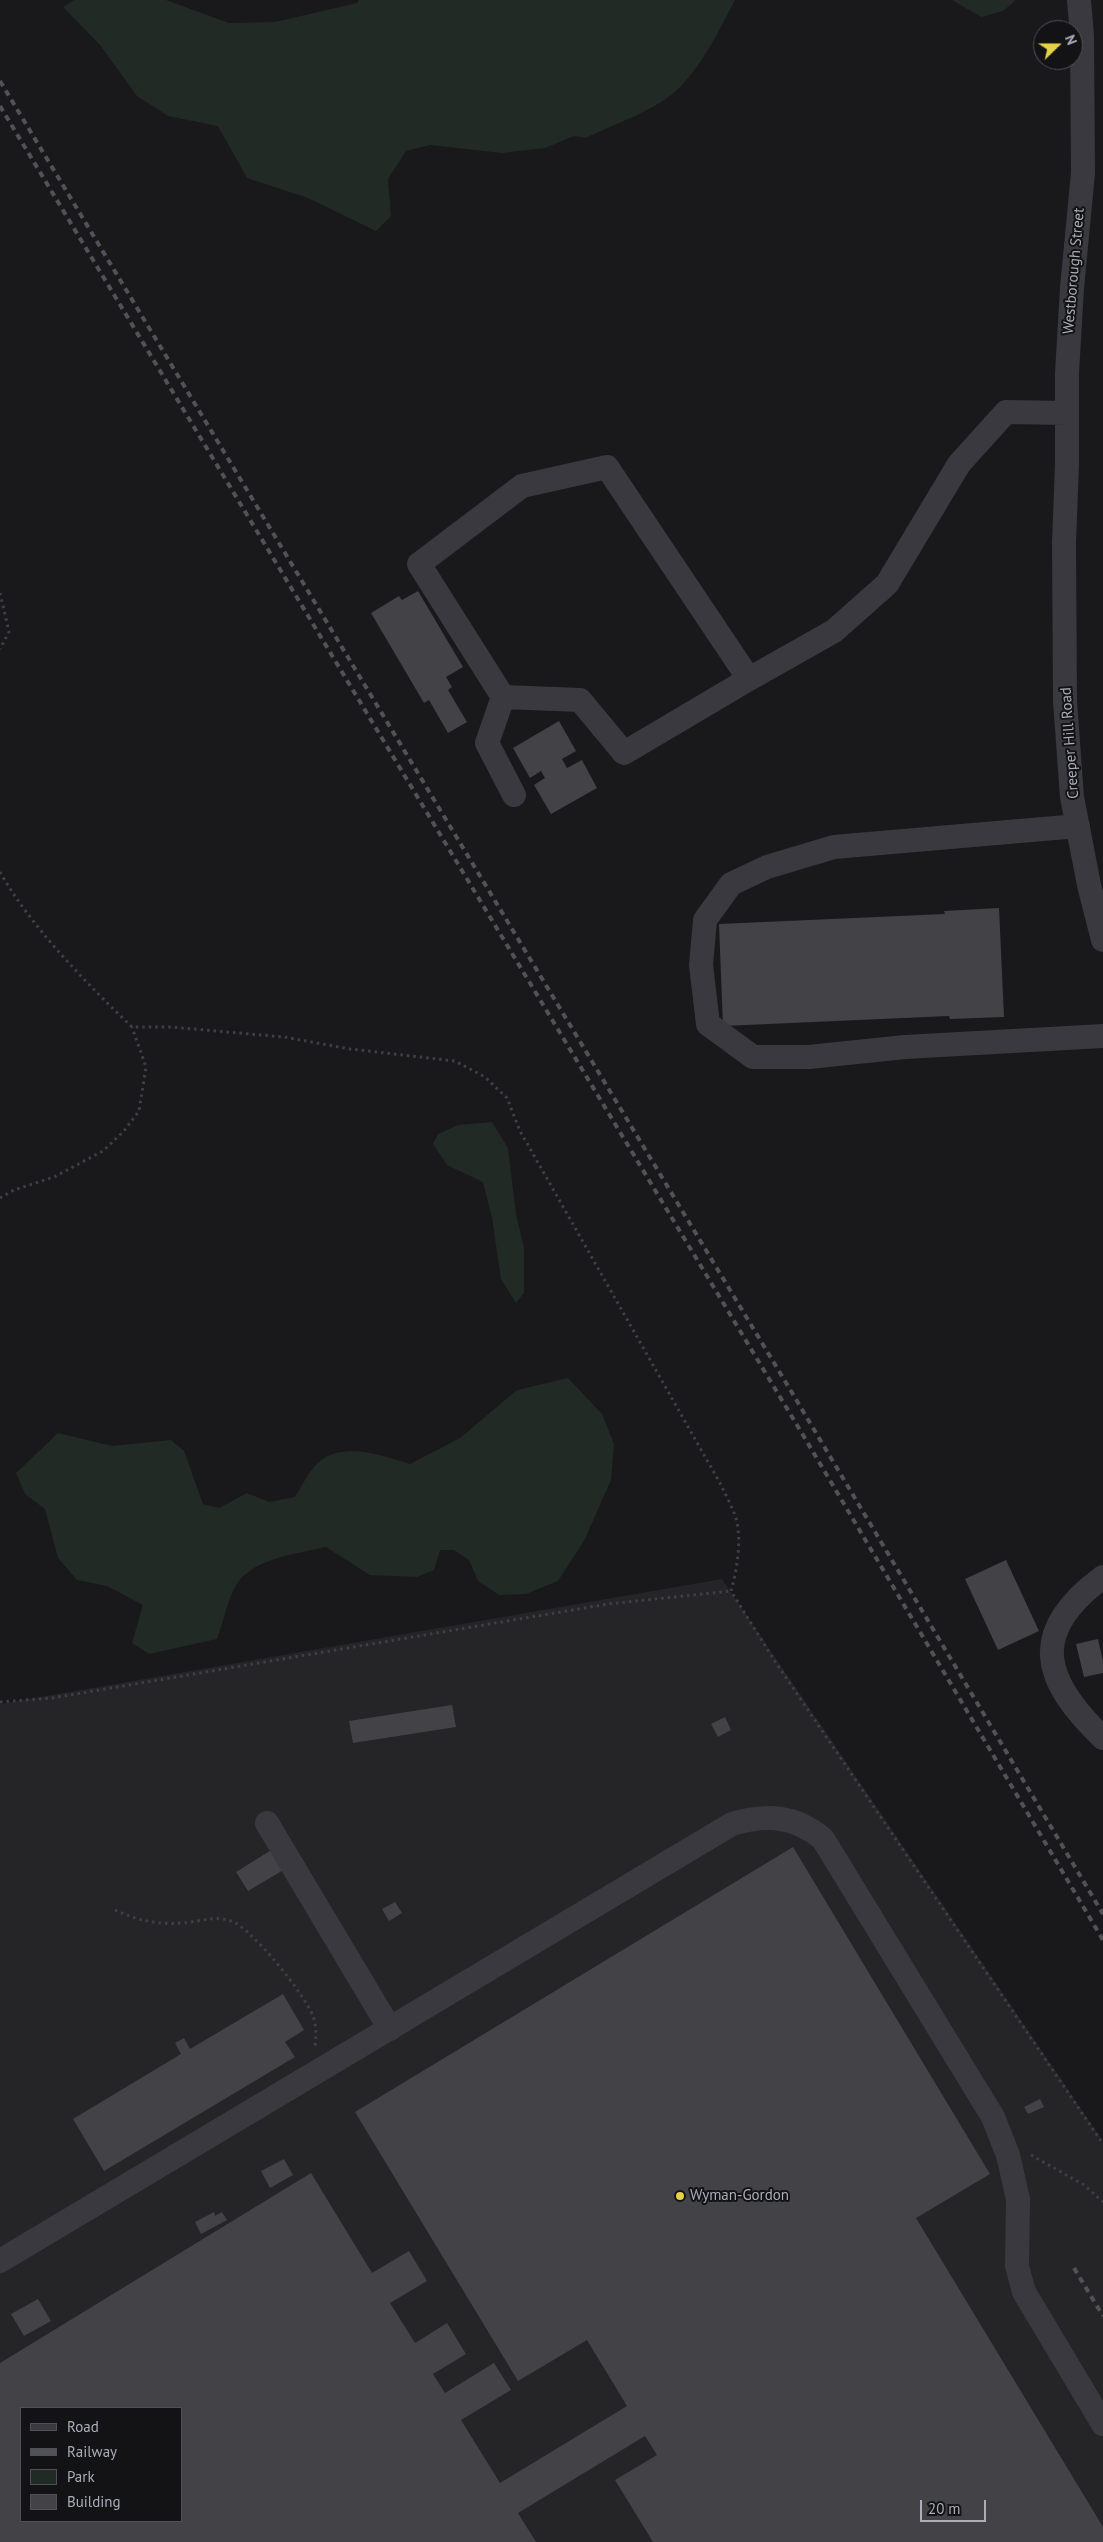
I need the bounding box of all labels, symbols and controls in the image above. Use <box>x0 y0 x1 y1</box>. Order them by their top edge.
north arrow <box>1033 20 1083 70</box>
text: N <box>1061 32 1081 47</box>
street label: Westborough Street <box>1060 207 1088 335</box>
street label: Creeper Hill Road <box>1057 687 1083 799</box>
place label: Wyman-Gordon <box>690 2187 789 2205</box>
marker: Wyman-Gordon <box>674 2190 686 2202</box>
legend <box>20 2407 182 2522</box>
text: Road <box>67 2417 99 2436</box>
text: Railway <box>67 2442 117 2461</box>
text: Park <box>67 2467 95 2486</box>
scale bar <box>923 2490 989 2522</box>
text: Building <box>67 2492 121 2511</box>
text: 20 m <box>928 2499 961 2518</box>

